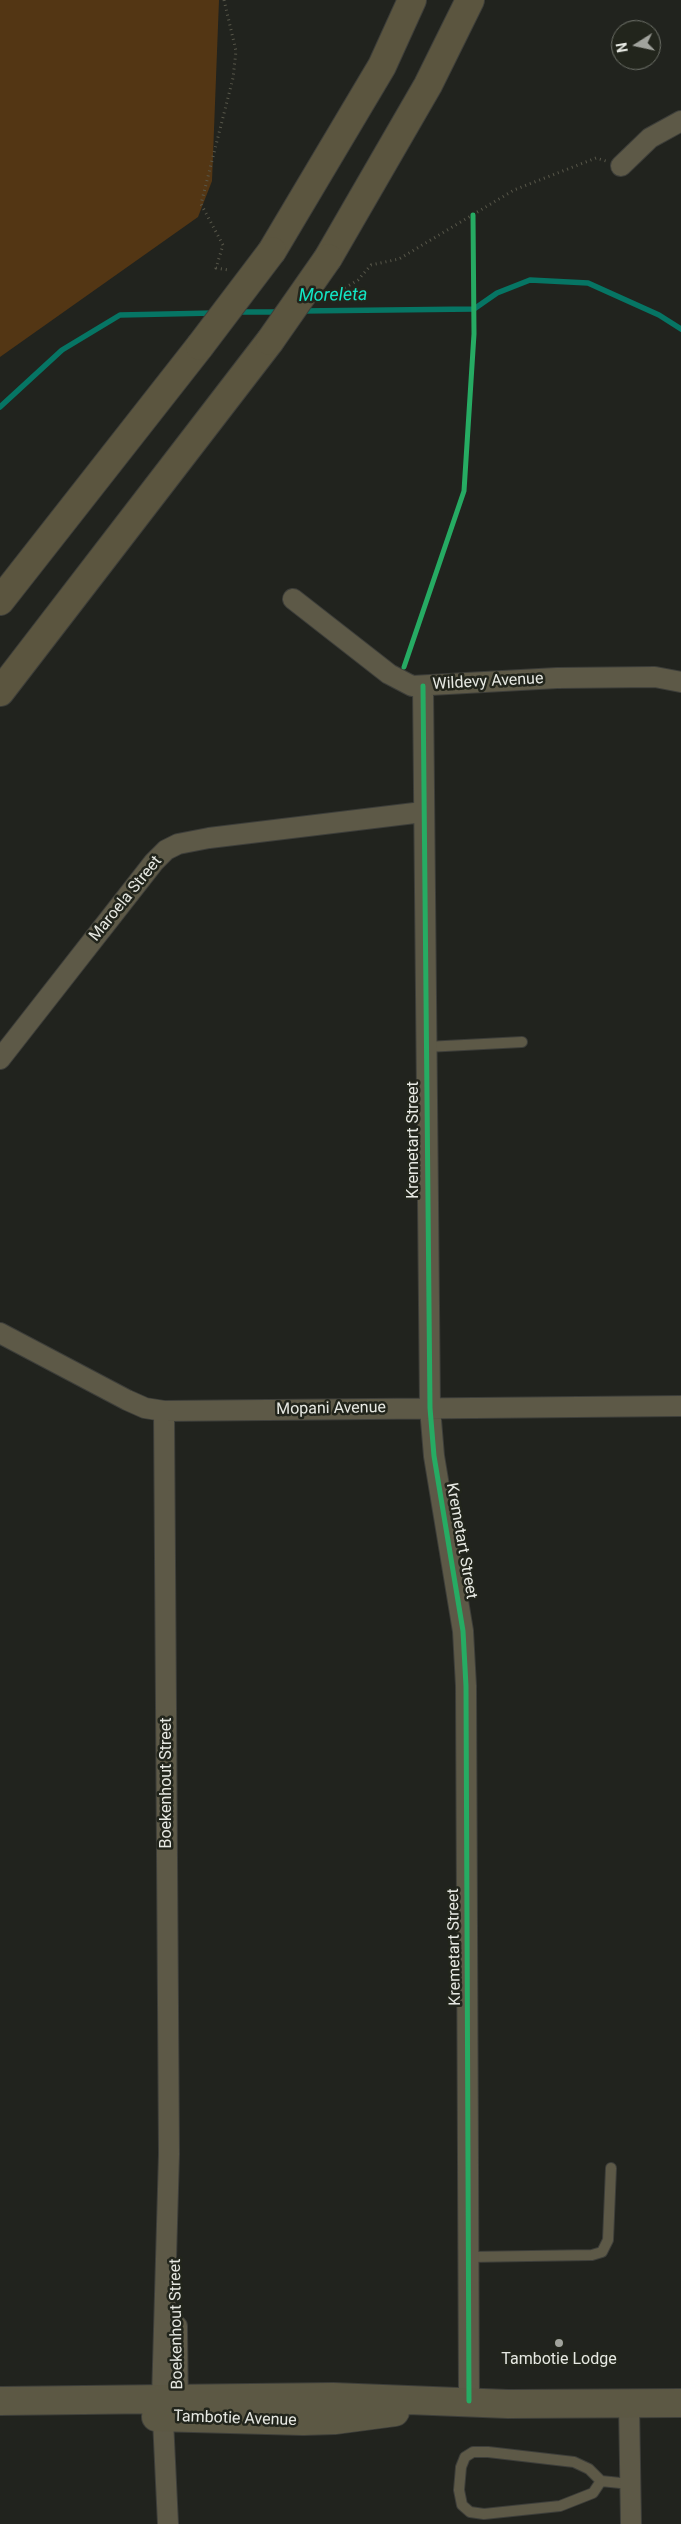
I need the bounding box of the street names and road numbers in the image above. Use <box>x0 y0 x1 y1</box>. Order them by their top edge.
street label: Wildevy Avenue <box>432 670 544 694</box>
street label: Maroela Street <box>86 852 166 946</box>
street label: Kremetart Street <box>404 1081 424 1199</box>
street label: Mopani Avenue <box>276 1398 386 1420</box>
street label: Kremetart Street <box>441 1481 481 1601</box>
street label: Boekenhout Street <box>157 1717 177 1849</box>
street label: Kremetart Street <box>444 1888 466 2006</box>
street label: Boekenhout Street <box>166 2258 188 2390</box>
street label: Tambotie Avenue <box>173 2407 297 2431</box>

